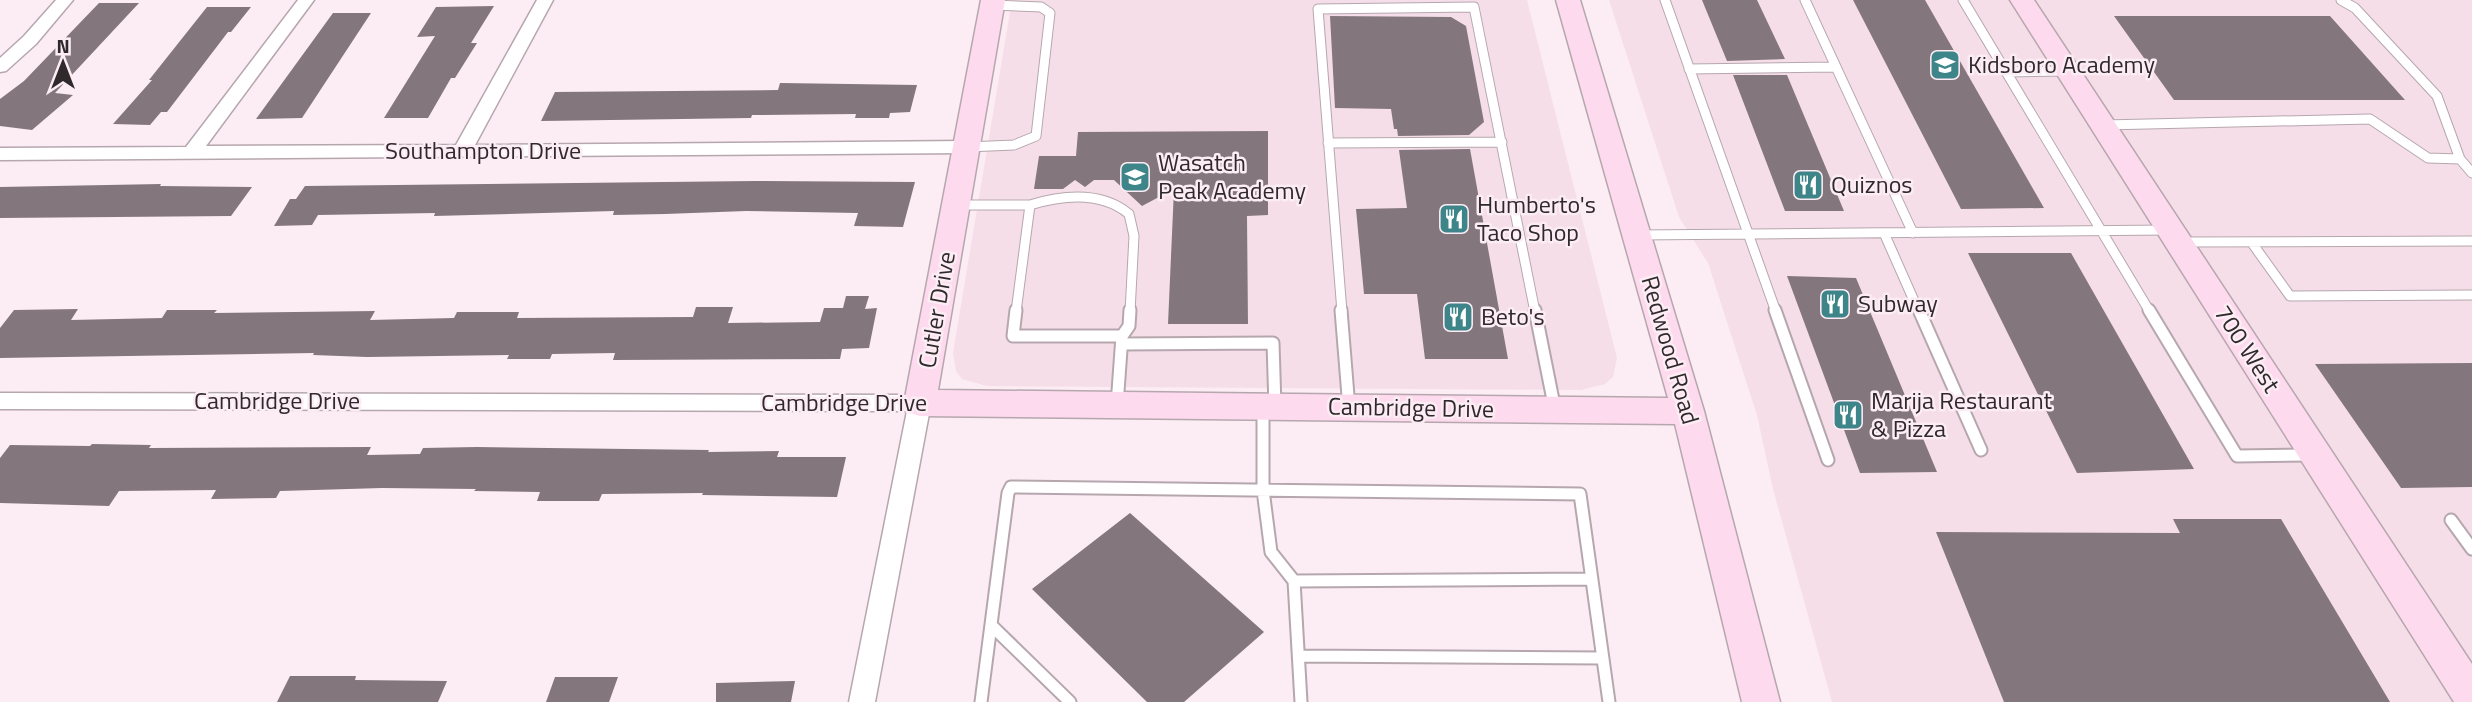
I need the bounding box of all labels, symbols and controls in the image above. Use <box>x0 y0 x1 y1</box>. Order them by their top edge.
north arrow <box>28 28 98 98</box>
text: N <box>56 31 70 60</box>
place label: Kidsboro Academy <box>1968 46 2155 82</box>
school or university icon: Kidsboro Academy <box>1928 48 1962 82</box>
street label: Southampton Drive <box>385 132 581 168</box>
place label: Wasatch Peak Academy <box>1158 144 1306 208</box>
school or university icon: Wasatch Peak Academy <box>1118 160 1152 194</box>
place label: Quiznos <box>1831 166 1912 202</box>
restaurant icon: Quiznos <box>1791 168 1825 202</box>
place label: Humberto's Taco Shop <box>1477 186 1596 250</box>
restaurant icon: Humberto's Taco Shop <box>1437 202 1471 236</box>
street label: Cutler Drive <box>908 249 964 371</box>
street label: Redwood Road <box>1633 271 1709 428</box>
place label: Subway <box>1858 285 1938 321</box>
restaurant icon: Subway <box>1818 287 1852 321</box>
place label: Beto's <box>1481 298 1545 334</box>
street label: 700 West <box>2206 298 2290 400</box>
restaurant icon: Beto's <box>1441 300 1475 334</box>
street label: Cambridge Drive <box>194 382 360 418</box>
place label: Marija Restaurant & Pizza <box>1871 382 2052 446</box>
street label: Cambridge Drive <box>761 384 927 420</box>
street label: Cambridge Drive <box>1328 388 1494 426</box>
restaurant icon: Marija Restaurant & Pizza <box>1831 398 1865 432</box>

